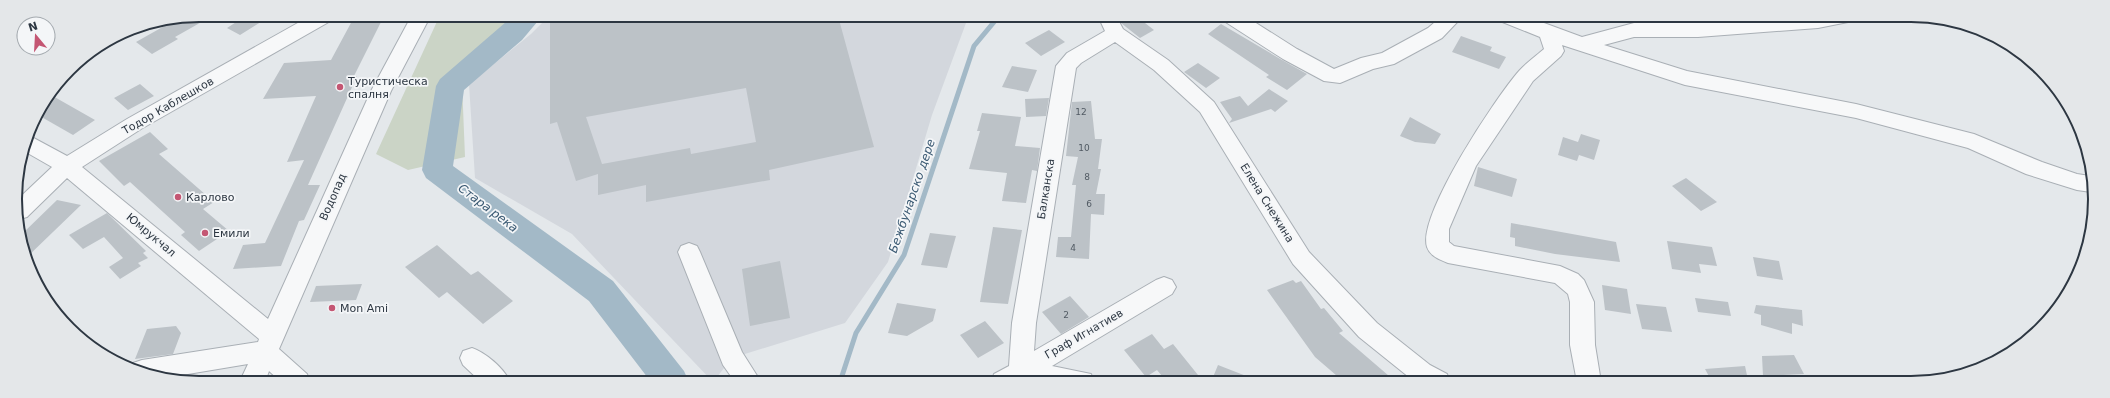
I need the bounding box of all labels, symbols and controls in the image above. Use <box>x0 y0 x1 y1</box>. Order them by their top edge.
north arrow <box>16 16 56 56</box>
text: N <box>27 19 39 35</box>
street label: Тодор Каблешков <box>119 75 216 138</box>
place label: Туристическа спалня <box>347 75 428 101</box>
marker: Туристическа спалня <box>335 82 345 92</box>
house number: 12 <box>1075 107 1087 117</box>
water label: Бежбунарско дере <box>886 137 938 255</box>
house number: 10 <box>1078 143 1090 153</box>
street label: Балканска <box>1035 158 1057 220</box>
street label: Елена Снежина <box>1237 161 1297 245</box>
street label: Водопад <box>317 171 349 223</box>
house number: 8 <box>1084 172 1090 182</box>
water label: Стара река <box>455 181 521 235</box>
place label: Карлово <box>186 191 235 204</box>
marker: Карлово <box>173 192 183 202</box>
house number: 6 <box>1086 199 1092 209</box>
street label: Юмрукчал <box>124 211 178 259</box>
place label: Емили <box>213 227 250 240</box>
marker: Емили <box>200 228 210 238</box>
house number: 4 <box>1070 243 1076 253</box>
place label: Mon Ami <box>340 302 388 315</box>
marker: Mon Ami <box>327 303 337 313</box>
street label: Граф Игнатиев <box>1043 306 1125 362</box>
house number: 2 <box>1063 310 1069 320</box>

